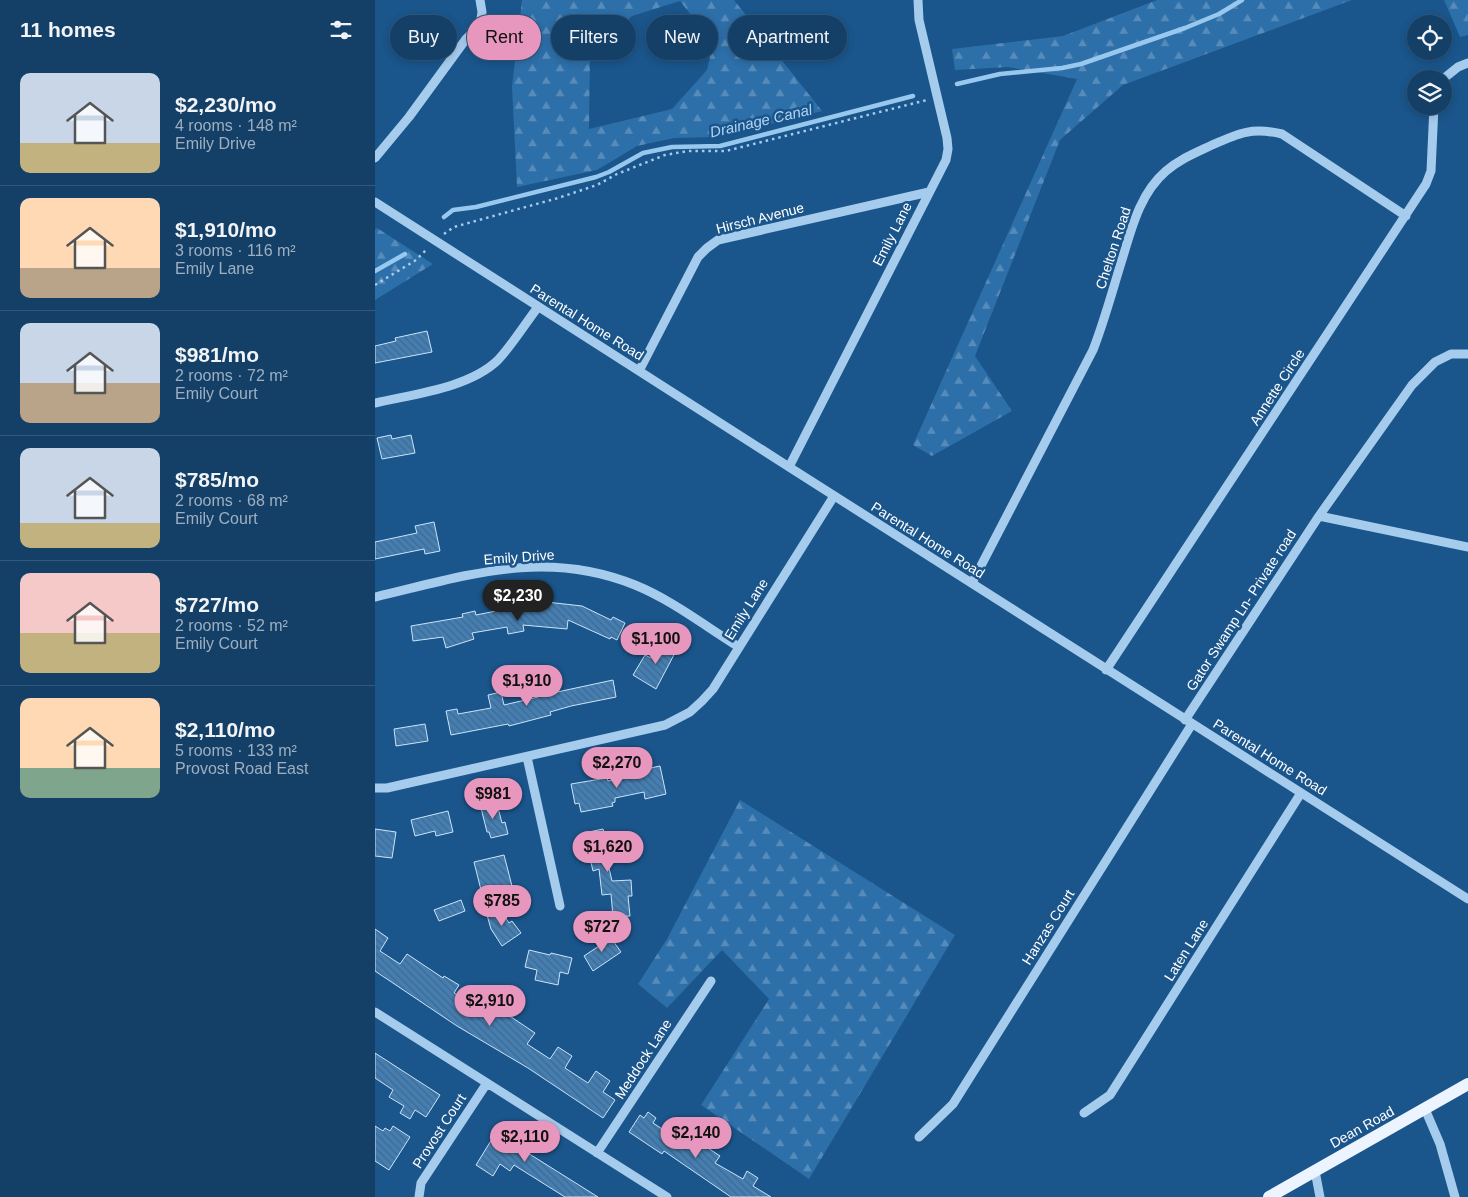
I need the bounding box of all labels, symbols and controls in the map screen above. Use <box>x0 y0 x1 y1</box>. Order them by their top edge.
chip: Buy <box>390 15 457 60</box>
chip: Rent <box>467 15 541 60</box>
chip: Filters <box>551 15 636 60</box>
chip: New <box>646 15 718 60</box>
chip: Apartment <box>728 15 847 60</box>
map controls <box>1407 15 1452 115</box>
button: locate <box>1407 15 1452 60</box>
icon: filters <box>327 16 355 44</box>
text: 11 homes <box>20 18 116 41</box>
button: layers <box>1407 70 1452 115</box>
icon: home <box>60 93 120 153</box>
text: $2,230/mo <box>175 93 277 116</box>
water label: Drainage Canal <box>708 100 814 141</box>
text: 4 rooms · 148 m² <box>175 117 297 134</box>
text: Emily Drive <box>175 135 256 152</box>
street label: Hirsch Avenue <box>714 199 806 237</box>
street label: Emily Lane <box>869 199 915 268</box>
street label: Chelton Road <box>1092 205 1134 291</box>
icon: home <box>60 218 120 278</box>
text: $1,910/mo <box>175 218 277 241</box>
text: 3 rooms · 116 m² <box>175 242 296 259</box>
text: Emily Lane <box>175 260 254 277</box>
street label: Parental Home Road <box>527 281 647 363</box>
icon: home <box>60 343 120 403</box>
text: $981/mo <box>175 343 259 366</box>
street label: Annette Circle <box>1246 346 1308 428</box>
text: 2 rooms · 72 m² <box>175 367 288 384</box>
text: Emily Court <box>175 385 258 402</box>
icon: home <box>60 468 120 528</box>
text: $785/mo <box>175 468 259 491</box>
text: 2 rooms · 68 m² <box>175 492 288 509</box>
street label: Parental Home Road <box>868 499 988 581</box>
text: Emily Court <box>175 510 258 527</box>
street label: Gator Swamp Ln- Private road <box>1183 526 1299 694</box>
street label: Emily Drive <box>483 547 555 567</box>
street label: Emily Lane <box>721 575 771 643</box>
pin: $2,230 <box>477 580 559 622</box>
text: $2,230 <box>494 587 542 604</box>
icon: home <box>60 593 120 653</box>
text: $727/mo <box>175 593 259 616</box>
text: 2 rooms · 52 m² <box>175 617 288 634</box>
pin: $1,100 <box>615 622 697 665</box>
text: $1,100 <box>632 630 680 647</box>
text: Emily Court <box>175 635 258 652</box>
pin: $1,910 <box>486 664 568 707</box>
text: $1,910 <box>503 672 551 689</box>
street label: Parental Home Road <box>1210 716 1330 798</box>
icon: home <box>60 718 120 778</box>
text: $2,110/mo <box>175 718 275 741</box>
text: 5 rooms · 133 m² <box>175 742 297 759</box>
pin: $2,270 <box>576 746 658 789</box>
text: $2,270 <box>593 754 641 771</box>
text: Provost Road East <box>175 760 308 777</box>
pin: $981 <box>463 778 523 820</box>
text: $981 <box>475 785 511 802</box>
pin: $1,620 <box>567 830 649 873</box>
text: $1,620 <box>584 838 632 855</box>
pin: $785 <box>472 884 532 927</box>
street label: Hanzas Court <box>1019 886 1078 968</box>
text: $785 <box>484 892 520 909</box>
pin: $727 <box>572 910 632 953</box>
street label: Laten Lane <box>1161 916 1211 984</box>
text: $727 <box>584 918 620 935</box>
pin: $2,910 <box>449 984 531 1027</box>
text: $2,910 <box>466 992 514 1009</box>
street label: Meddock Lane <box>611 1016 675 1102</box>
street label: Provost Court <box>409 1091 469 1171</box>
street label: Dean Road <box>1327 1103 1397 1151</box>
pin: $2,140 <box>655 1116 737 1159</box>
pin: $2,110 <box>484 1120 566 1163</box>
text: $2,140 <box>672 1124 720 1141</box>
text: $2,110 <box>501 1128 549 1145</box>

